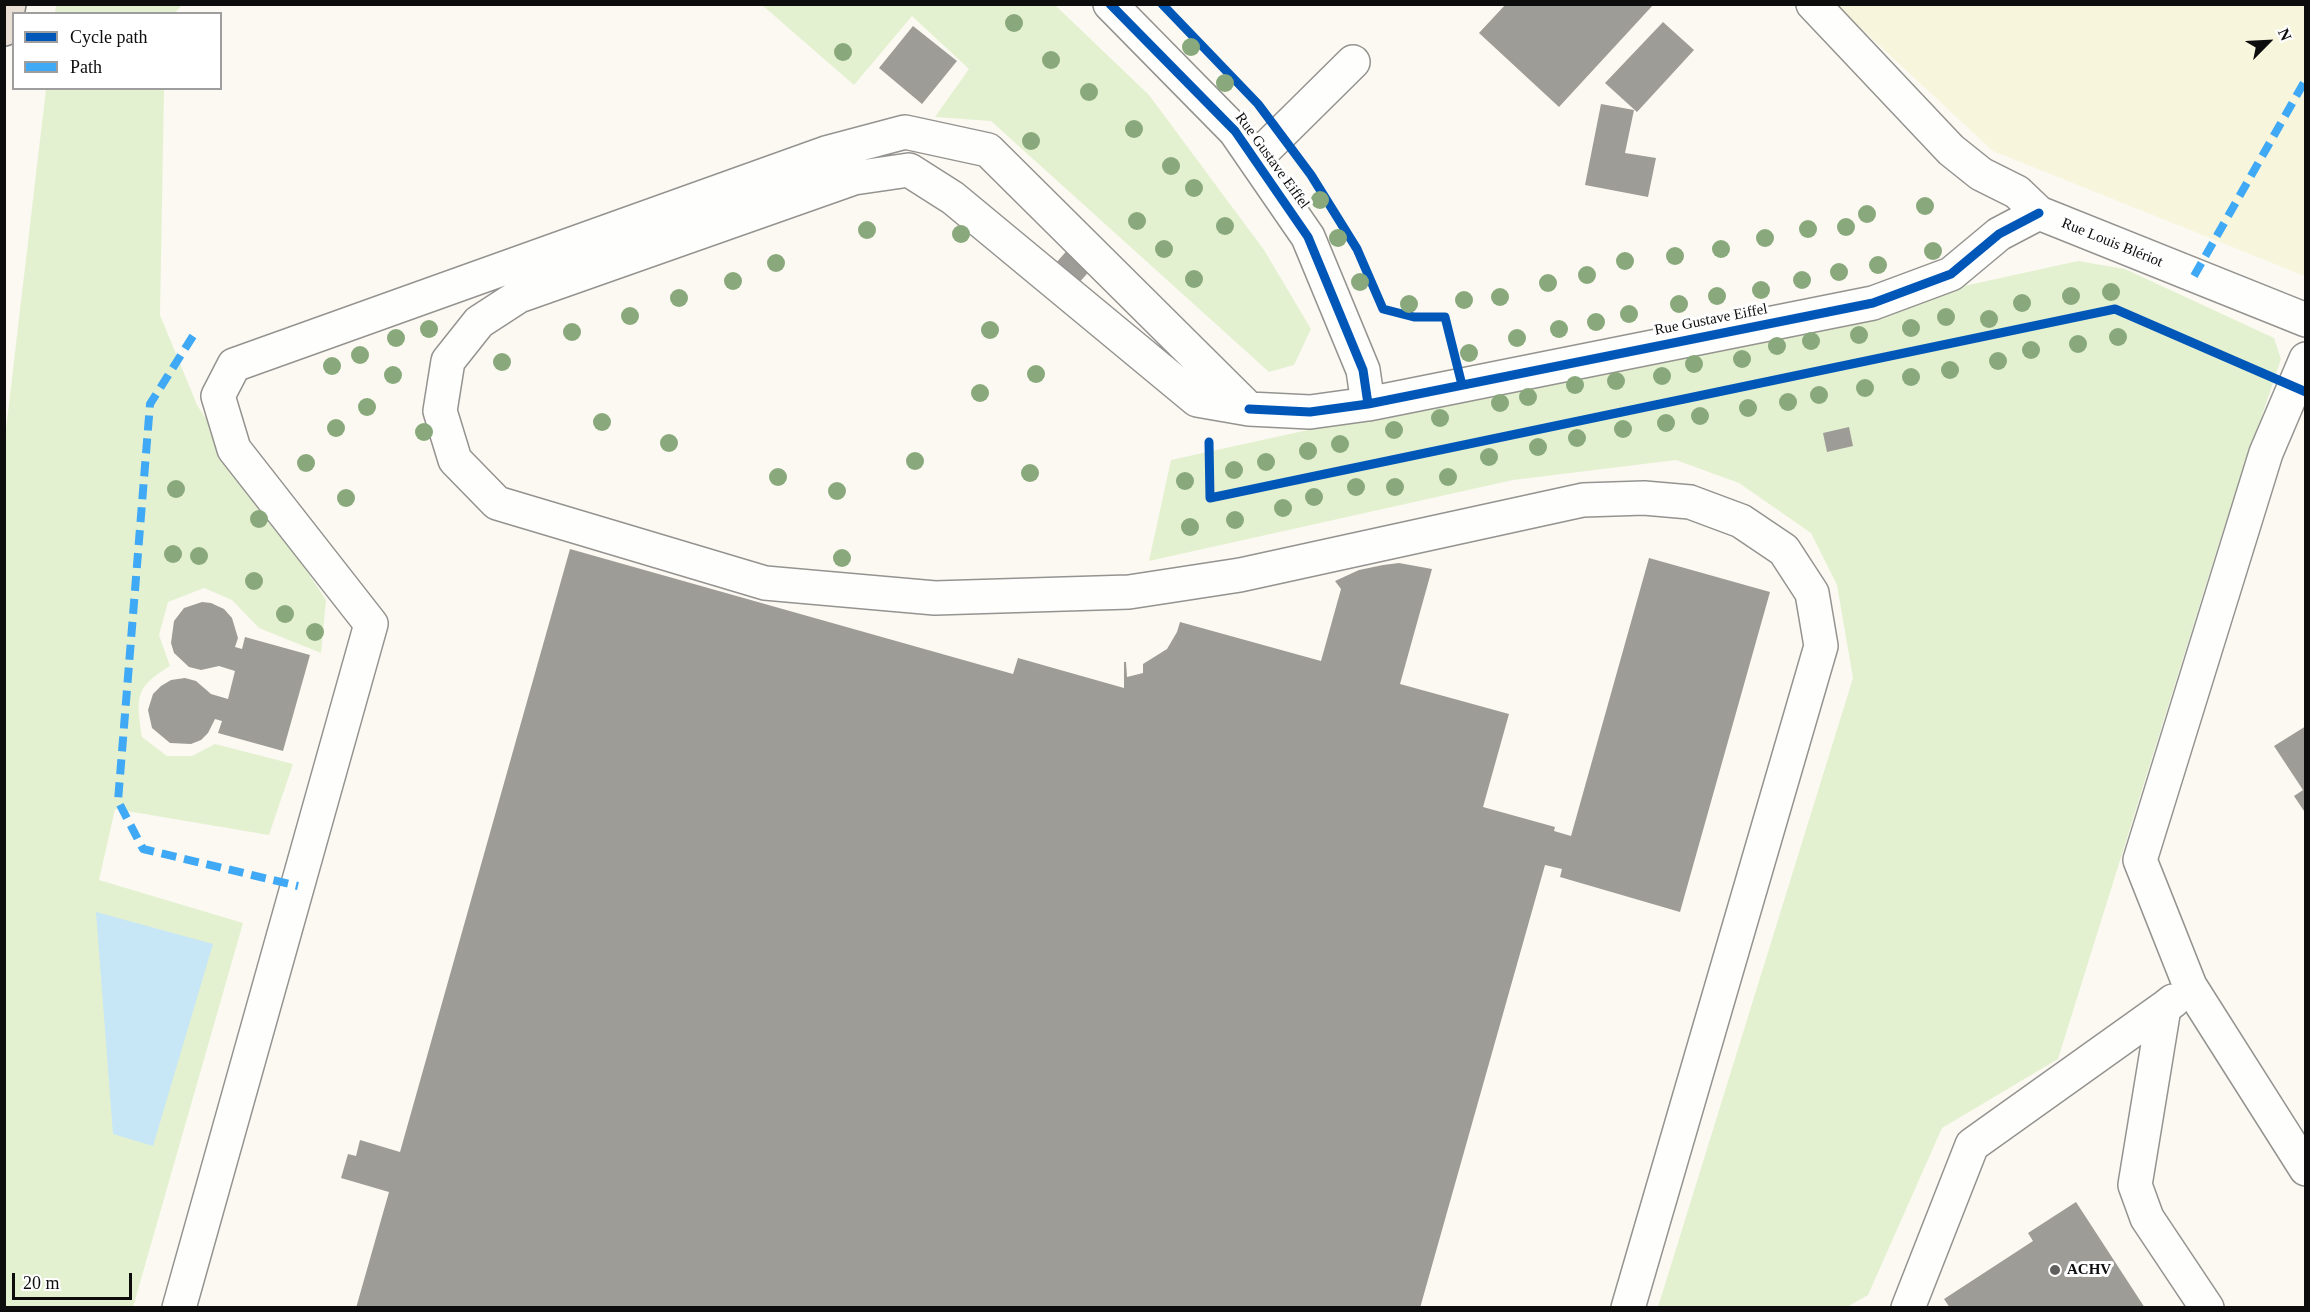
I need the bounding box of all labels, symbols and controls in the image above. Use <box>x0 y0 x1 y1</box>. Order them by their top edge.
legend <box>12 12 222 90</box>
north arrow <box>2238 12 2298 72</box>
text: N <box>2275 26 2295 43</box>
text: Cycle path <box>70 27 147 47</box>
text: Path <box>70 57 102 77</box>
street label: Rue Gustave Eiffel <box>1231 109 1313 213</box>
street label: Rue Louis Blériot <box>2059 215 2165 271</box>
street label: Rue Gustave Eiffel <box>1653 300 1769 340</box>
scale bar <box>15 1261 135 1299</box>
place label: ACHV <box>2067 1261 2111 1279</box>
marker: ACHV <box>2048 1263 2062 1277</box>
text: 20 m <box>23 1273 60 1293</box>

